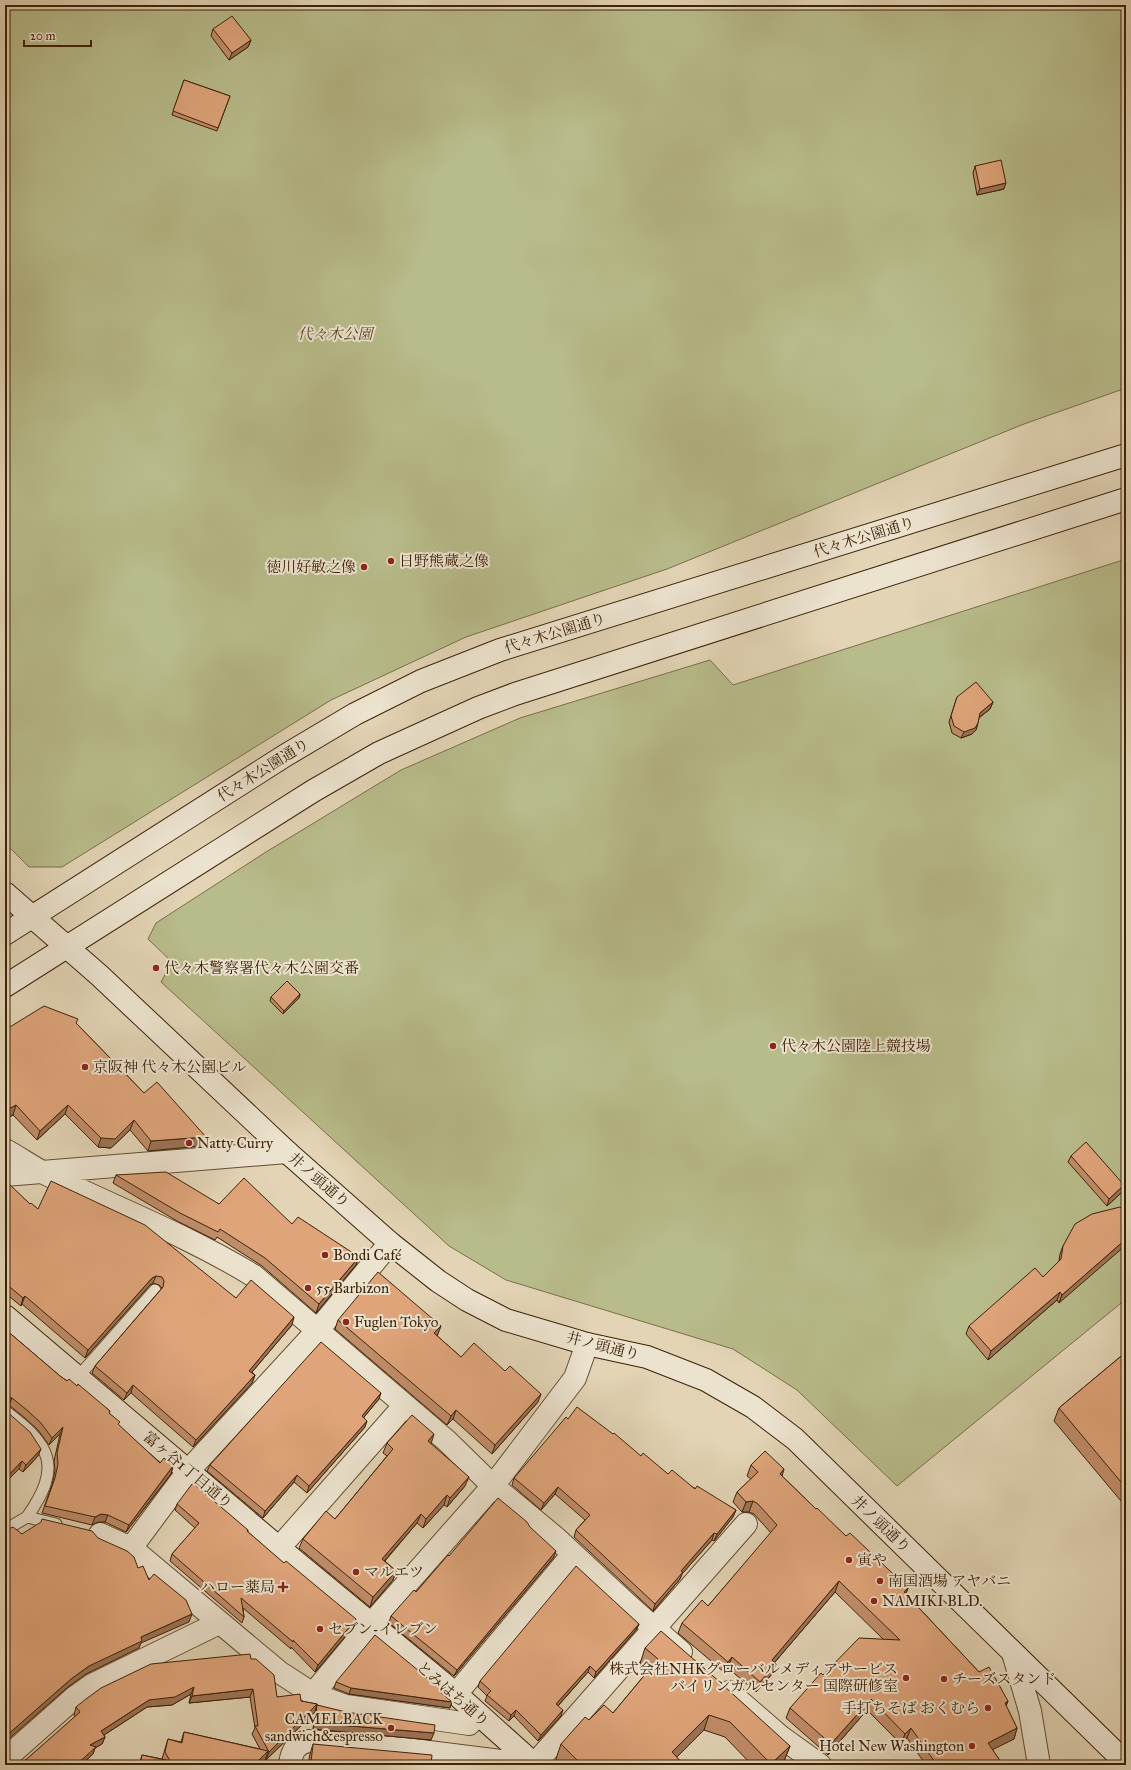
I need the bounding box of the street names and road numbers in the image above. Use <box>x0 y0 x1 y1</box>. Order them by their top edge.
street label: 代々木公園通り <box>811 513 917 561</box>
street label: 代々木公園通り <box>502 609 608 657</box>
street label: 代々木公園通り <box>214 735 312 805</box>
street label: 井ノ頭通り <box>285 1149 353 1211</box>
street label: 井ノ頭通り <box>564 1328 642 1364</box>
street label: 富ヶ谷1丁目通り <box>140 1427 236 1513</box>
street label: 井ノ頭通り <box>848 1491 914 1557</box>
street label: とみはち通り <box>413 1658 493 1730</box>

